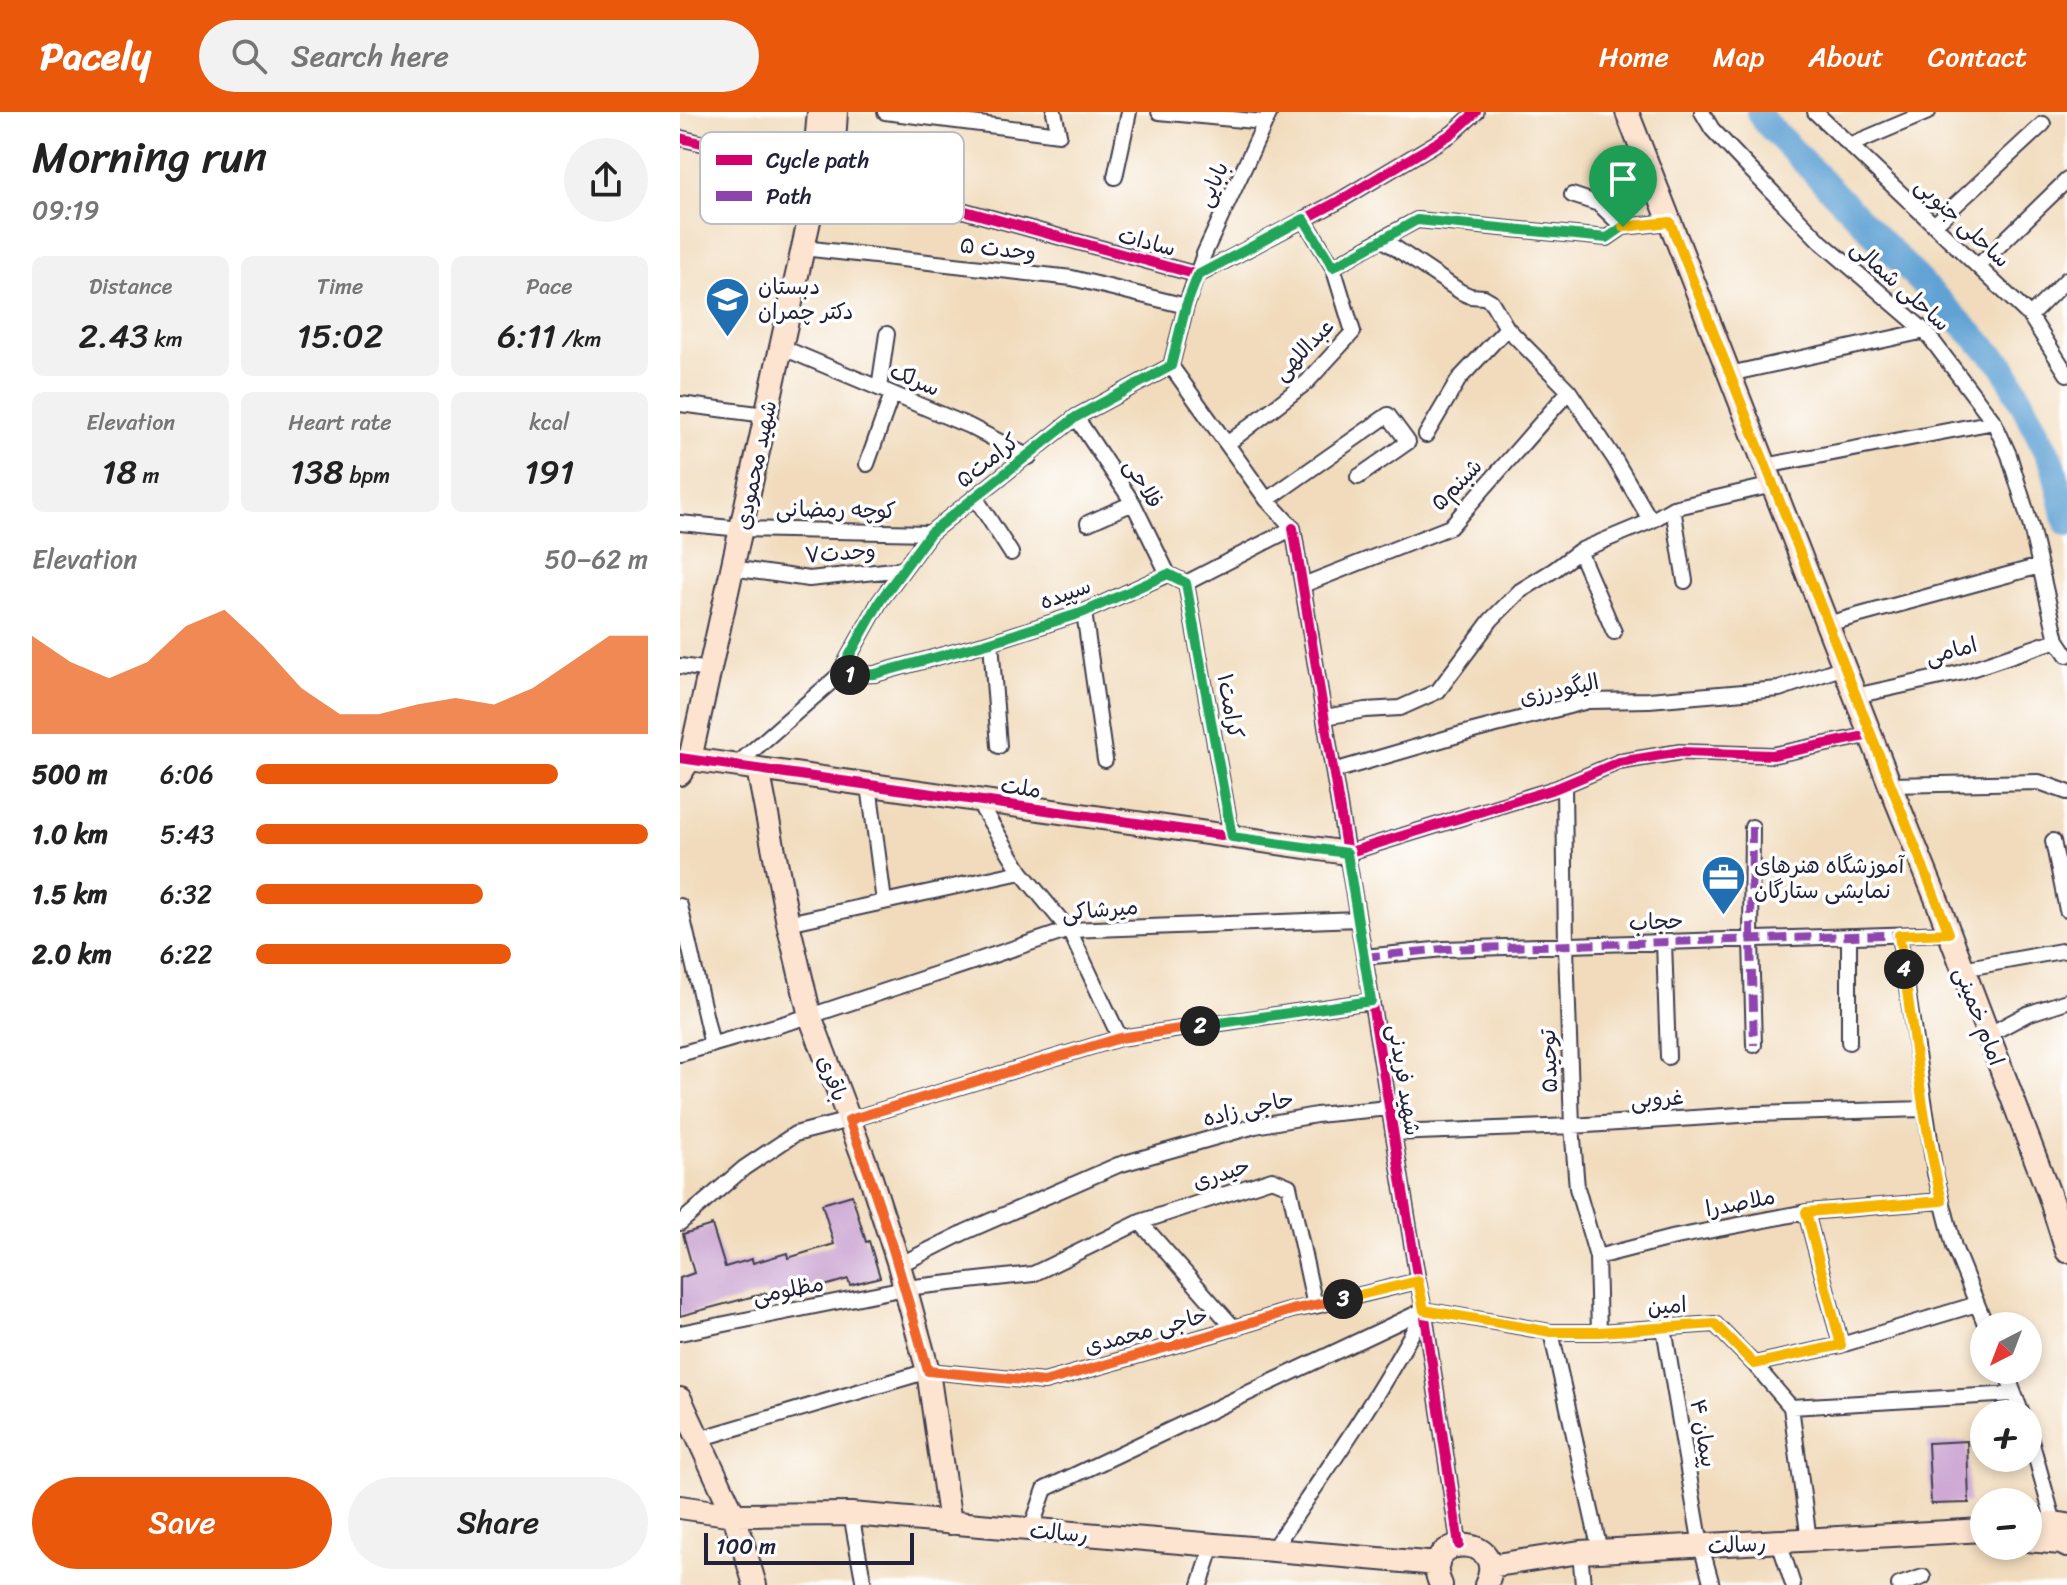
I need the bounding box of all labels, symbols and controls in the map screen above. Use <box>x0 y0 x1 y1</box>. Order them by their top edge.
search box <box>199 20 759 92</box>
text: Pacely <box>40 23 151 90</box>
text: Search here <box>291 29 449 83</box>
text: Home <box>1599 32 1669 81</box>
text: Map <box>1713 32 1764 81</box>
text: About <box>1808 32 1884 81</box>
text: Contact <box>1928 32 2027 81</box>
icon: search <box>227 34 271 78</box>
text: Morning run <box>32 118 267 196</box>
legend <box>700 132 964 224</box>
button: share <box>564 138 648 222</box>
text: Cycle path <box>766 141 869 180</box>
pin <box>1589 145 1657 227</box>
street label: بابایی <box>1185 155 1240 213</box>
icon: arrive <box>1601 157 1645 201</box>
street label: ساحلی جنوبی <box>1906 167 2020 277</box>
text: Path <box>766 177 812 216</box>
text: 09:19 <box>32 187 99 233</box>
street label: سادات <box>1114 215 1180 268</box>
street label: وحدت ۵ <box>958 225 1038 272</box>
street label: ساحلی شمالی <box>1841 229 1960 341</box>
text: Distance <box>89 267 172 306</box>
text: Time <box>317 267 363 306</box>
text: Pace <box>526 267 573 306</box>
place label: دبستان دکتر چمران <box>758 267 853 331</box>
school or university icon: دبستان دکتر چمران <box>703 275 751 338</box>
text: 2.43 <box>79 306 148 366</box>
text: 15:02 <box>297 306 383 366</box>
text: 6:11 <box>497 306 556 366</box>
street label: عبداللهی <box>1263 308 1344 390</box>
text: km <box>148 320 183 359</box>
text: /km <box>556 320 601 359</box>
street label: سرلک <box>883 351 946 407</box>
street label: شهید محمودی <box>723 397 788 533</box>
text: Elevation <box>86 403 175 442</box>
text: Heart rate <box>288 403 392 442</box>
text: kcal <box>529 403 569 442</box>
street label: کرامت۵ <box>947 423 1028 498</box>
text: 18 <box>102 442 137 502</box>
text: 138 <box>290 442 344 502</box>
text: 191 <box>524 442 574 502</box>
street label: شبنم۵ <box>1421 448 1492 520</box>
street label: فلاحی <box>1113 450 1174 516</box>
text: m <box>137 456 160 495</box>
text: bpm <box>344 456 390 495</box>
street label: کوچه رمضانی <box>776 489 896 530</box>
street label: ۷وحدت <box>803 531 877 574</box>
text: Elevation <box>32 536 137 582</box>
text: 50–62 m <box>544 536 648 582</box>
street label: سپیده <box>1034 566 1097 621</box>
street label: امامی <box>1921 625 1982 676</box>
pin: 1 <box>830 655 870 695</box>
text: 1 <box>845 655 855 694</box>
street label: الیگودرزی <box>1516 662 1603 717</box>
street label: کرامت۱ <box>1206 670 1255 742</box>
text: 500 m <box>32 751 107 797</box>
text: 6:06 <box>160 751 214 797</box>
street label: ملت <box>998 765 1044 810</box>
text: 1.0 km <box>32 811 108 857</box>
text: 5:43 <box>160 811 214 857</box>
place label: آموزشگاه هنرهای نمایشی ستارگان <box>1754 846 1906 910</box>
office icon: آموزشگاه هنرهای نمایشی ستارگان <box>1699 854 1747 917</box>
text: 1.5 km <box>32 871 107 917</box>
text: 6:32 <box>160 871 212 917</box>
street label: میرشاکی <box>1060 887 1140 932</box>
street label: حجاب <box>1628 901 1684 942</box>
text: 2.0 km <box>32 931 112 977</box>
text: 6:22 <box>160 931 213 977</box>
pin: 4 <box>1884 949 1924 989</box>
text: 4 <box>1897 949 1911 988</box>
street label: امام خمینی <box>1943 961 2016 1071</box>
pin: 2 <box>1180 1006 1220 1046</box>
text: 2 <box>1194 1006 1206 1045</box>
street label: شهید فریدنی <box>1376 1022 1433 1139</box>
street label: توحید۵ <box>1528 1028 1569 1094</box>
street label: باقری <box>806 1049 859 1107</box>
street label: غروبی <box>1629 1077 1685 1120</box>
street label: حاجی زاده <box>1199 1079 1298 1138</box>
street label: حیدری <box>1187 1146 1255 1201</box>
street label: ملاصدرا <box>1702 1177 1778 1228</box>
street label: مظلومی <box>749 1263 827 1316</box>
pin: 3 <box>1323 1279 1363 1319</box>
text: 3 <box>1337 1279 1349 1318</box>
street label: امین <box>1646 1285 1688 1326</box>
street label: حاجی محمدی <box>1080 1295 1212 1366</box>
north arrow <box>1970 1312 2042 1384</box>
map controls <box>1970 1312 2042 1560</box>
street label: پیمان ۴ <box>1678 1396 1729 1470</box>
button: + <box>1970 1400 2042 1472</box>
button: Save <box>32 1477 332 1569</box>
button: Share <box>348 1477 648 1569</box>
button: − <box>1970 1488 2042 1560</box>
street label: رسالت <box>1028 1510 1090 1554</box>
street label: رسالت <box>1707 1523 1768 1566</box>
text: 100 m <box>716 1527 776 1566</box>
scale bar <box>704 1529 914 1565</box>

